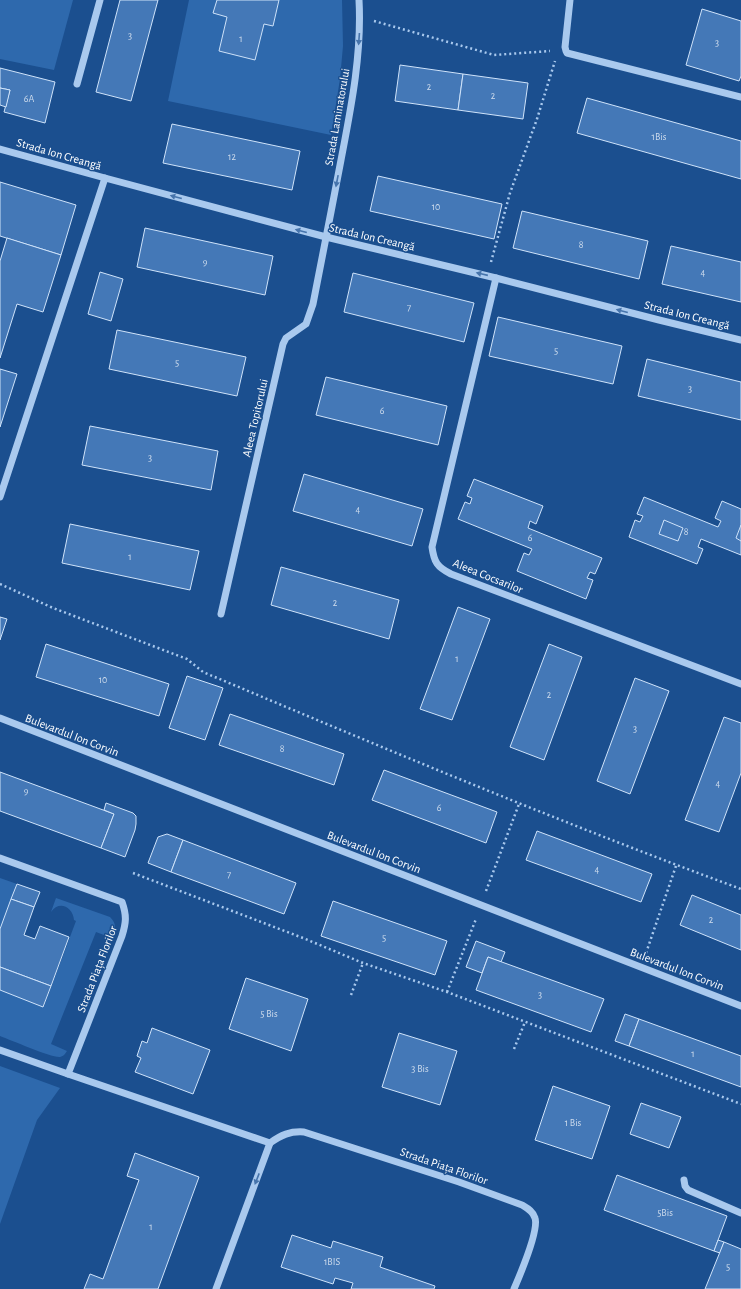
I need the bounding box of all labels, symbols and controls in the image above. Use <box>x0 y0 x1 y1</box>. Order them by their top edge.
house number: 3 <box>128 31 132 41</box>
one-way arrow <box>355 33 362 45</box>
house number: 1 <box>239 34 243 44</box>
house number: 3 <box>715 38 719 48</box>
street label: Strada Laminatorului <box>323 67 351 167</box>
house number: 2 <box>427 82 432 92</box>
house number: 2 <box>491 91 496 101</box>
house number: 6A <box>24 94 34 104</box>
house number: 1Bis <box>652 132 667 142</box>
street label: Strada Ion Creangă <box>15 136 103 172</box>
house number: 12 <box>228 152 236 162</box>
one-way arrow <box>334 175 340 187</box>
one-way arrow <box>170 194 182 200</box>
house number: 10 <box>432 202 440 212</box>
street label: Strada Ion Creangă <box>328 221 417 253</box>
one-way arrow <box>295 227 308 233</box>
house number: 8 <box>579 240 584 250</box>
house number: 9 <box>203 257 208 267</box>
house number: 4 <box>701 268 706 278</box>
one-way arrow <box>476 271 488 277</box>
street label: Strada Ion Creangă <box>643 299 731 332</box>
house number: 7 <box>407 303 411 313</box>
one-way arrow <box>615 307 628 313</box>
house number: 5 <box>554 346 558 356</box>
house number: 5 <box>175 358 179 368</box>
street label: Aleea Topitorului <box>240 378 270 458</box>
house number: 3 <box>688 384 692 394</box>
house number: 6 <box>380 406 385 416</box>
house number: 3 <box>148 453 152 463</box>
house number: 4 <box>356 505 361 515</box>
house number: 8 <box>684 527 689 537</box>
house number: 6 <box>528 533 533 543</box>
house number: 1 <box>128 552 132 562</box>
street label: Aleea Cocsarilor <box>451 557 525 596</box>
house number: 2 <box>333 598 338 608</box>
house number: 1 <box>455 654 459 664</box>
house number: 10 <box>99 675 107 685</box>
house number: 2 <box>547 690 552 700</box>
street label: Bulevardul Ion Corvin <box>23 712 121 758</box>
house number: 3 <box>633 724 637 734</box>
house number: 8 <box>280 744 285 754</box>
house number: 4 <box>716 779 721 789</box>
house number: 9 <box>24 786 29 796</box>
house number: 6 <box>437 803 442 813</box>
street label: Bulevardul Ion Corvin <box>325 829 423 875</box>
house number: 4 <box>595 865 600 875</box>
house number: 7 <box>227 870 231 880</box>
house number: 2 <box>709 915 714 925</box>
street label: Strada Piața Florilor <box>75 924 121 1015</box>
house number: 5 <box>382 933 386 943</box>
street label: Bulevardul Ion Corvin <box>628 946 726 992</box>
house number: 3 <box>538 990 542 1000</box>
house number: 5 Bis <box>260 1009 278 1019</box>
house number: 1 <box>691 1049 695 1059</box>
house number: 3 Bis <box>411 1064 429 1074</box>
house number: 1 Bis <box>565 1118 582 1128</box>
street label: Strada Piața Florilor <box>398 1145 490 1189</box>
one-way arrow <box>253 1174 259 1186</box>
house number: 5Bis <box>657 1208 673 1218</box>
house number: 1 <box>149 1222 153 1232</box>
house number: 1BIS <box>324 1257 340 1267</box>
house number: 5 <box>726 1262 730 1272</box>

